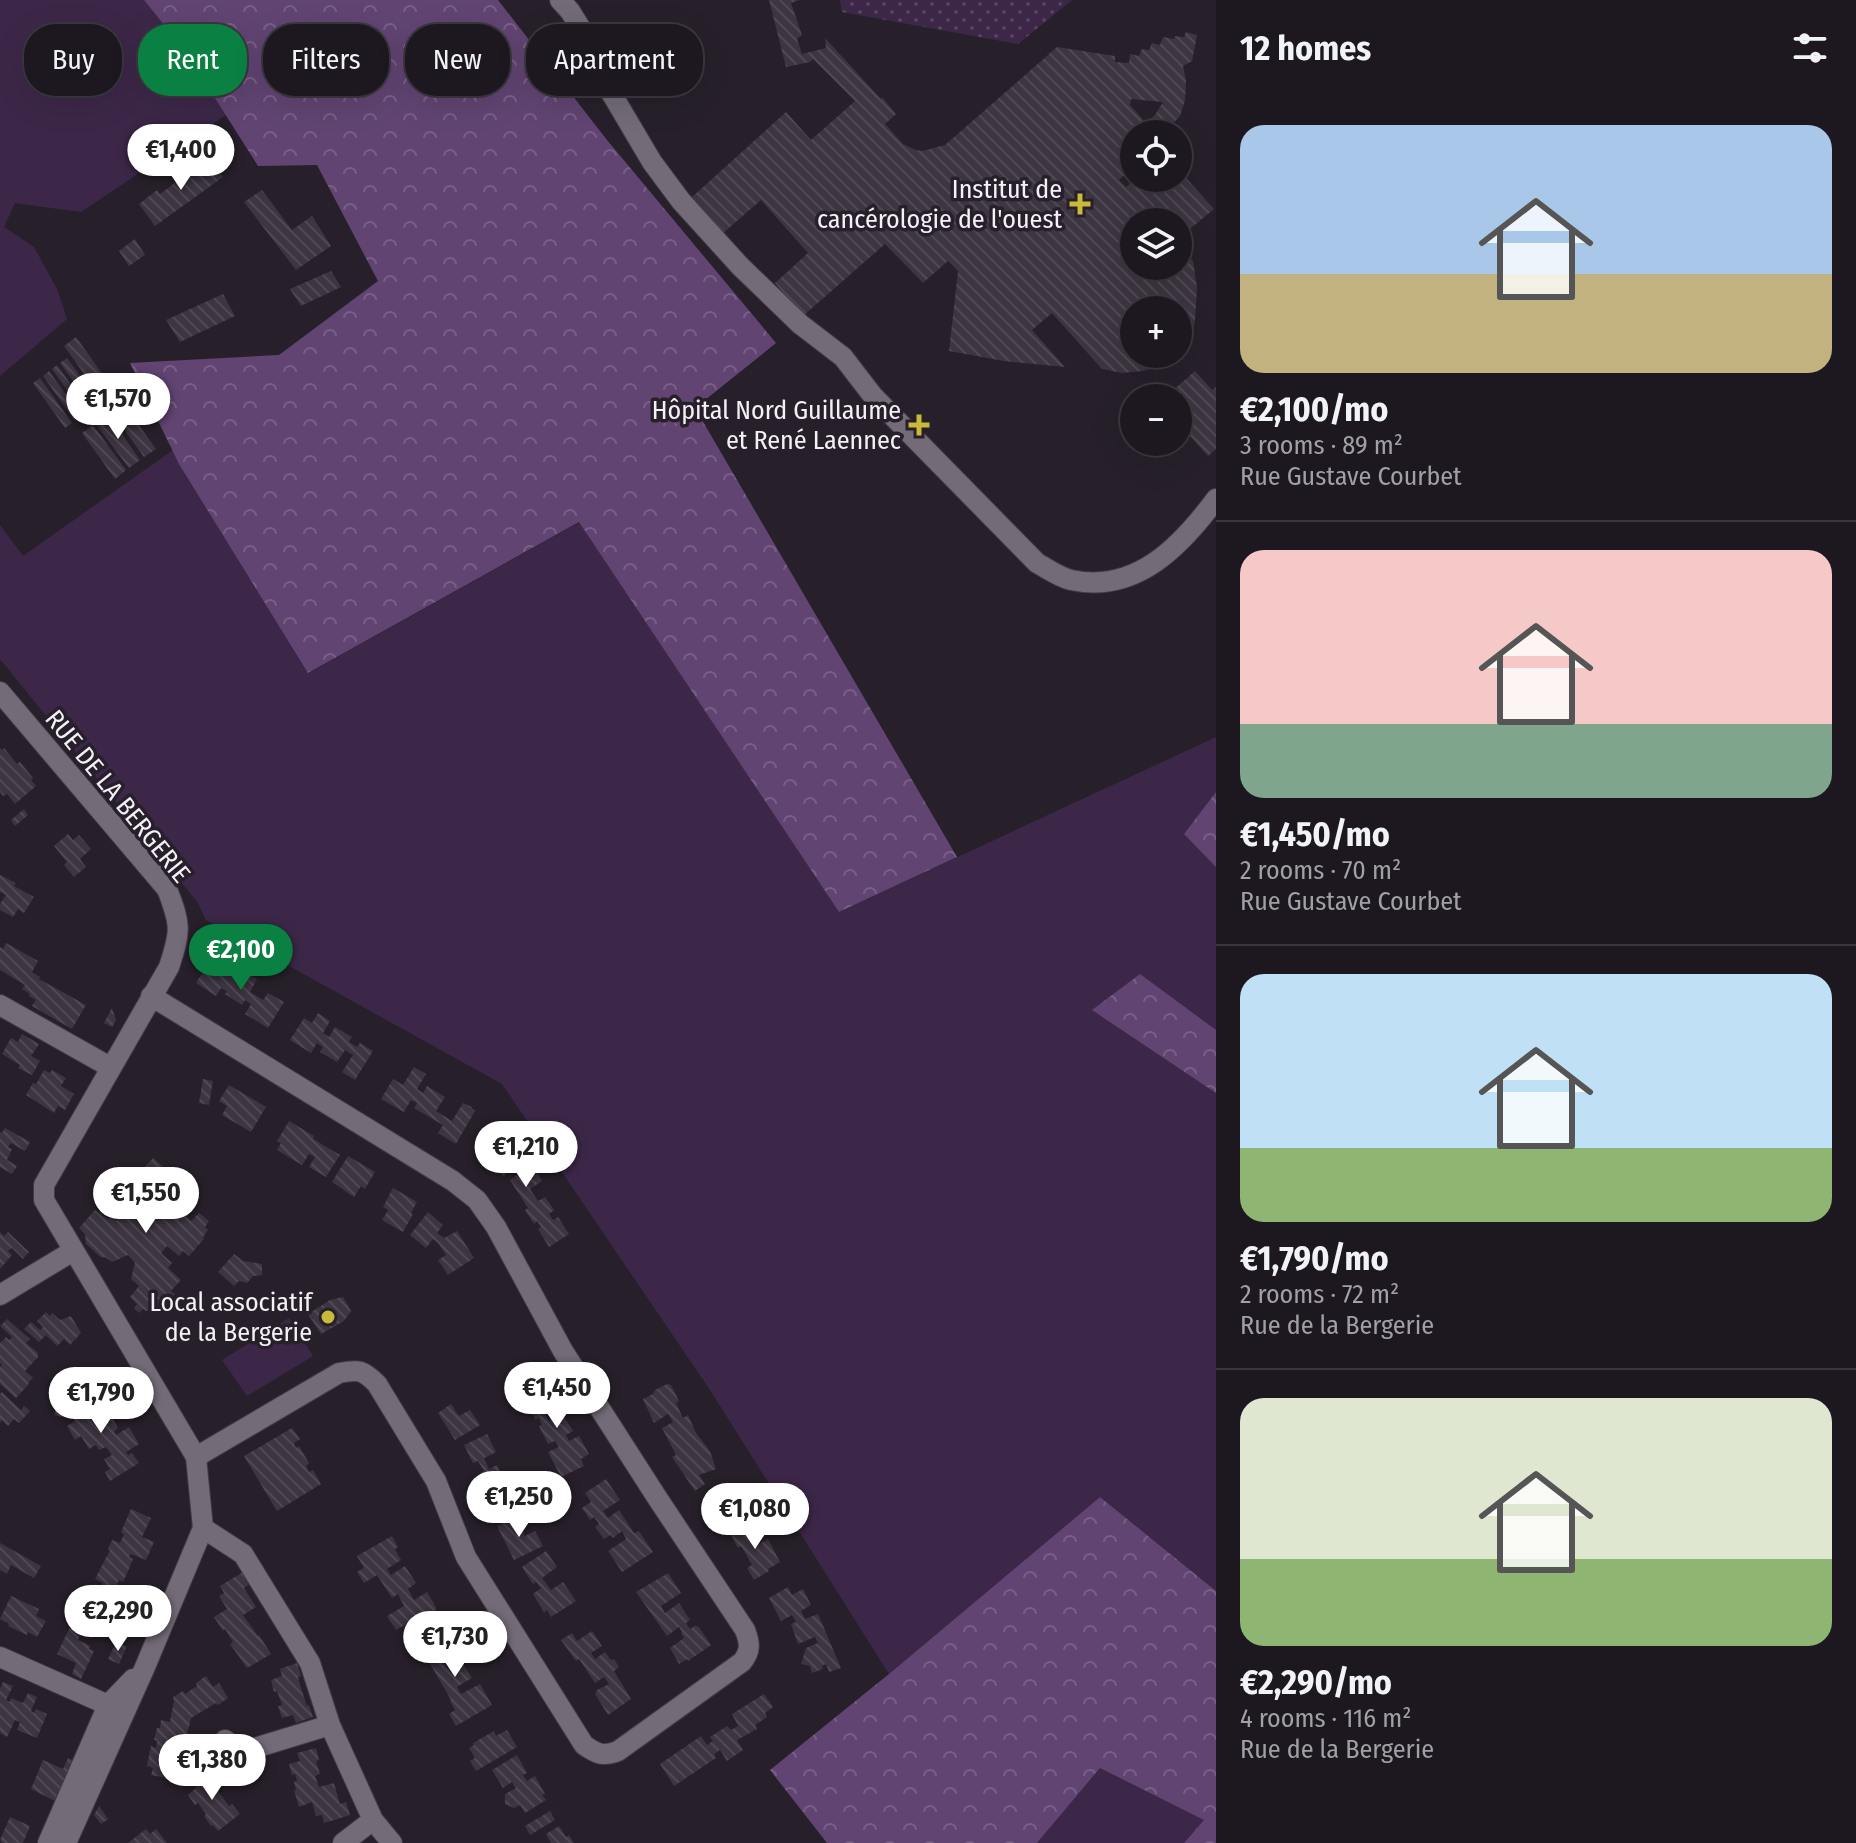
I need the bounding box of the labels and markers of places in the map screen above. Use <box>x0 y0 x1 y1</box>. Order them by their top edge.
pin: €1,400 <box>116 124 246 192</box>
place label: Institut de cancérologie de l'ouest <box>817 174 1062 235</box>
marker: Institut de cancérologie de l'ouest <box>1069 193 1091 215</box>
pin: €1,570 <box>53 373 183 441</box>
place label: Hôpital Nord Guillaume et René Laennec <box>652 395 901 456</box>
marker: Hôpital Nord Guillaume et René Laennec <box>908 414 930 436</box>
pin: €2,100 <box>176 924 306 992</box>
pin: €1,210 <box>461 1121 591 1189</box>
pin: €1,550 <box>81 1167 211 1235</box>
place label: Local associatif de la Bergerie <box>149 1287 314 1348</box>
marker: Local associatif de la Bergerie <box>319 1308 337 1326</box>
pin: €1,450 <box>492 1362 622 1430</box>
pin: €1,790 <box>36 1367 166 1435</box>
pin: €1,250 <box>454 1471 584 1539</box>
pin: €1,080 <box>690 1483 820 1551</box>
pin: €2,290 <box>53 1585 183 1653</box>
pin: €1,730 <box>390 1611 520 1679</box>
pin: €1,380 <box>147 1734 277 1802</box>

